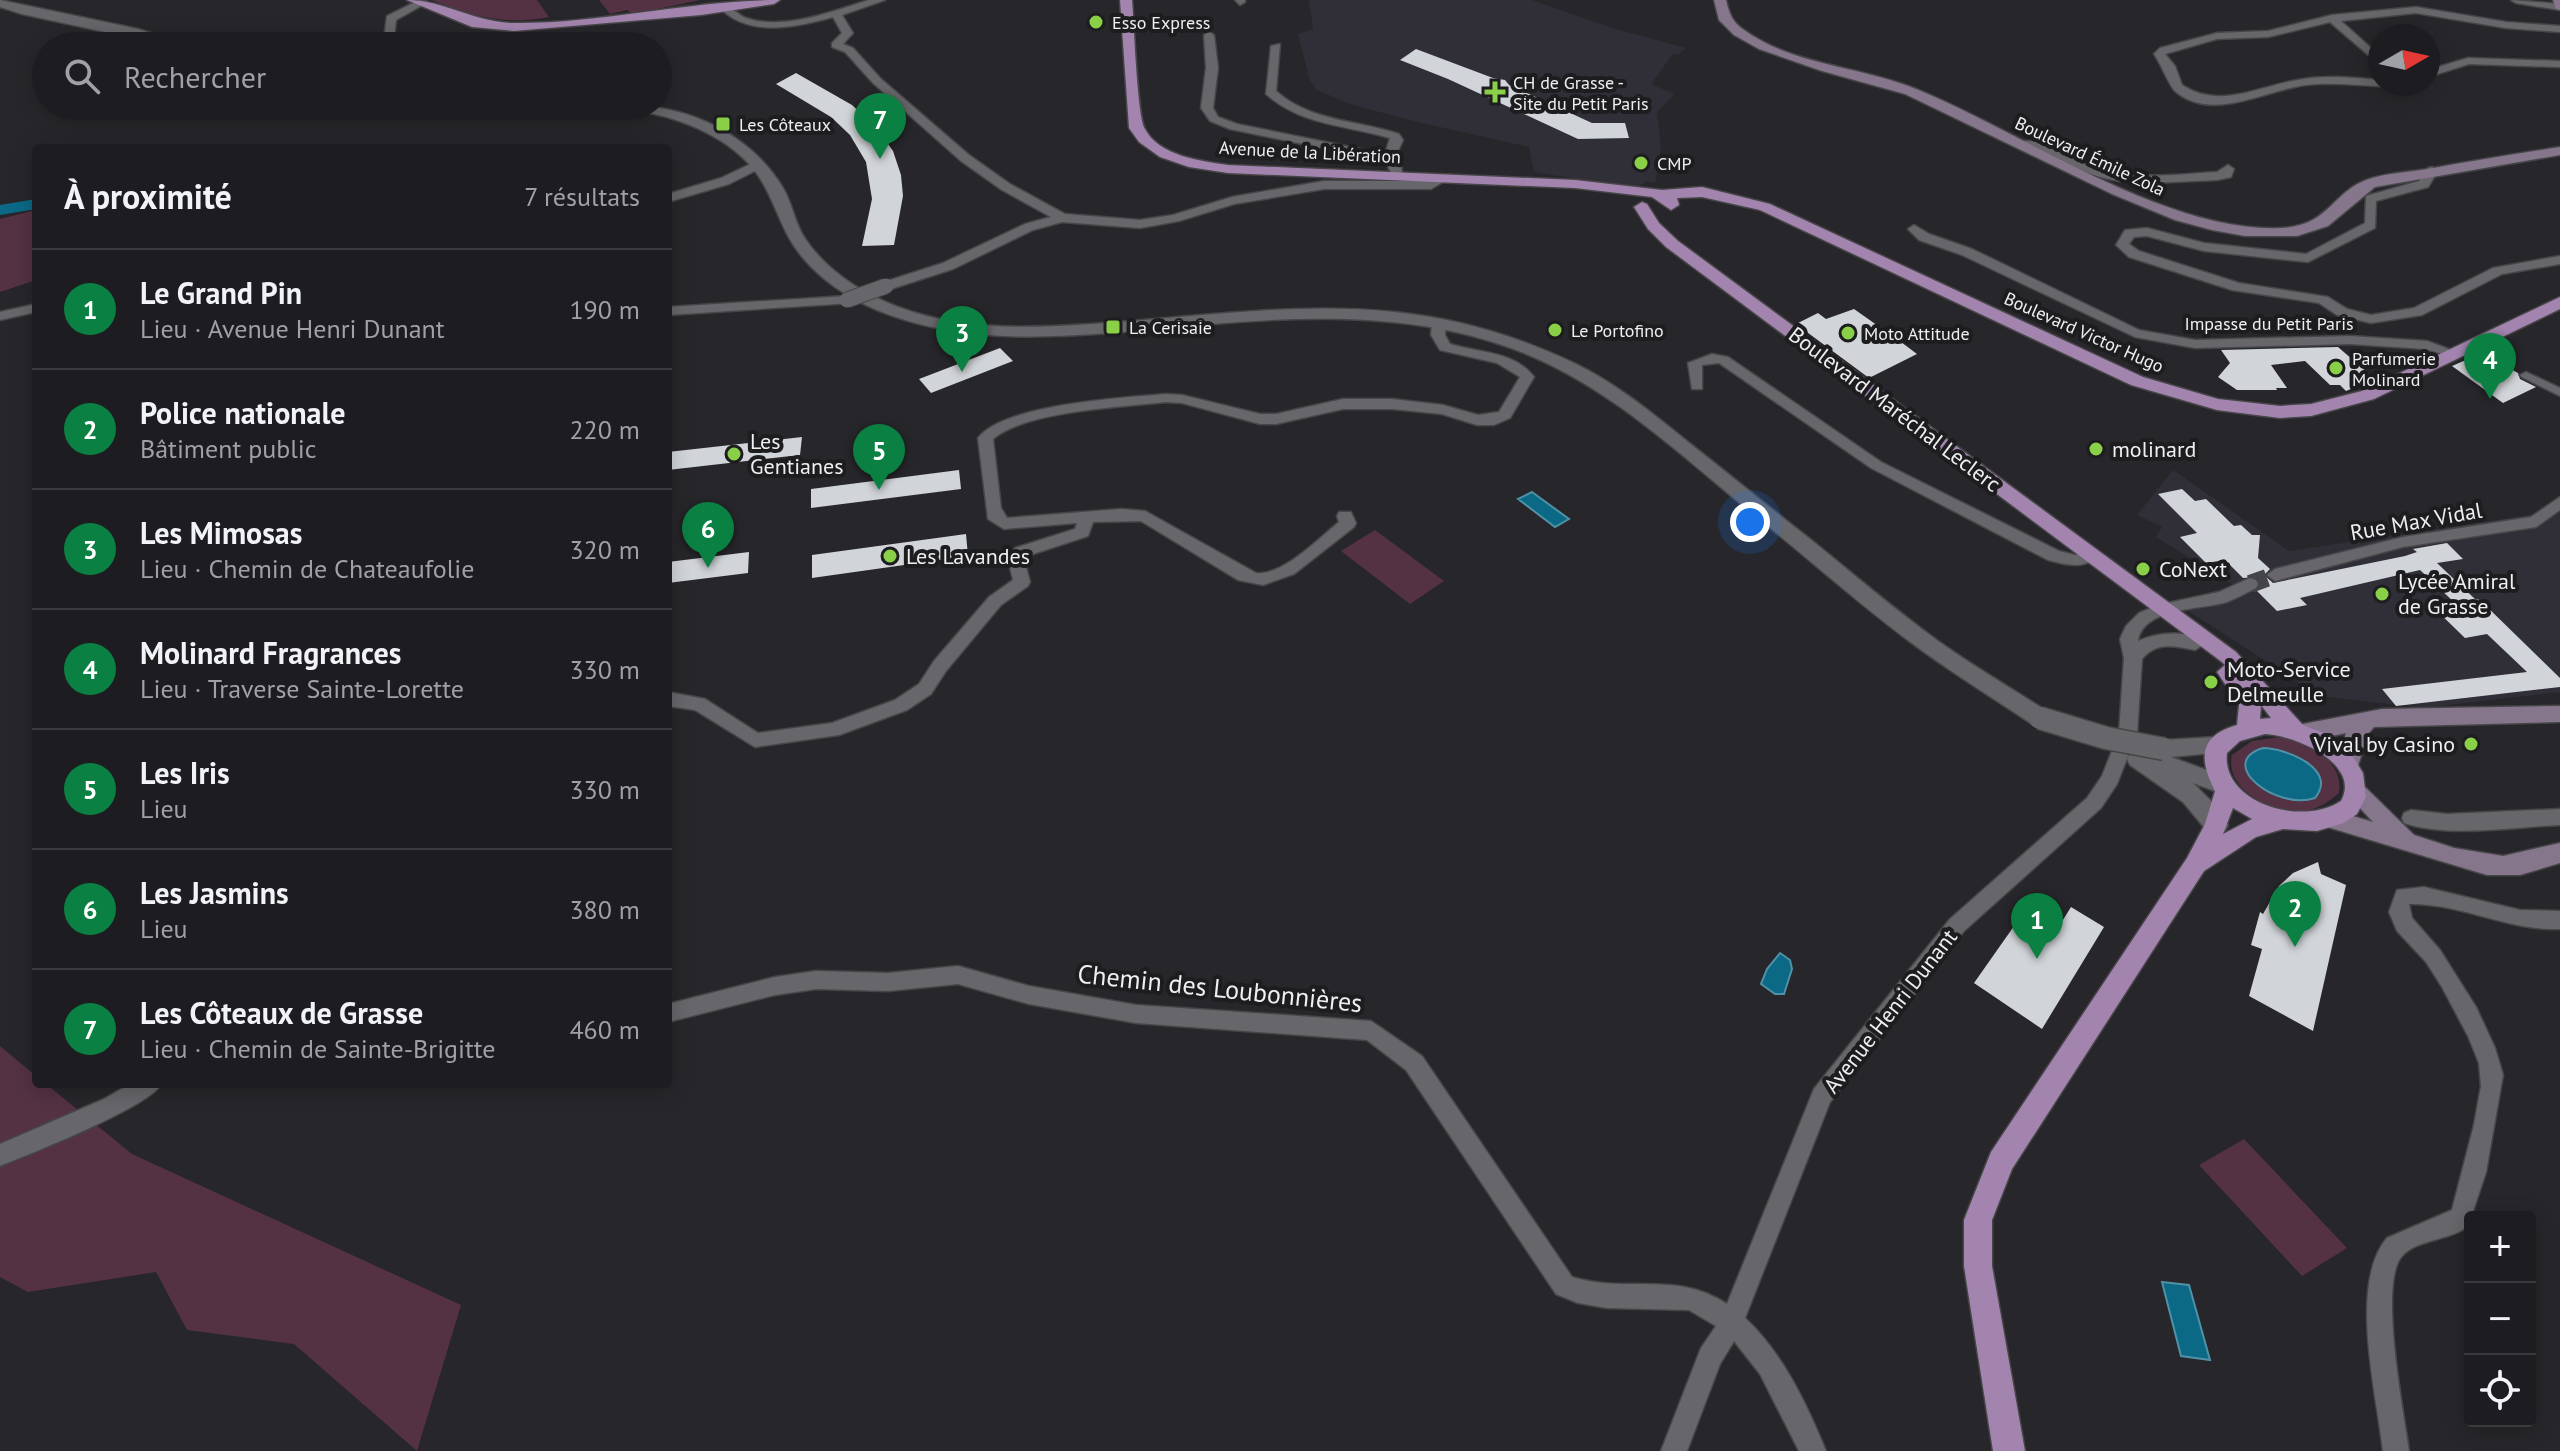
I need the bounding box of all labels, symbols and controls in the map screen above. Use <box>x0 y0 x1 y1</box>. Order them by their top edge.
place label: Esso Express <box>1112 11 1210 34</box>
marker: Esso Express <box>1087 13 1105 31</box>
north arrow <box>2368 24 2440 96</box>
search box <box>32 32 672 120</box>
icon: search <box>60 54 104 98</box>
text: Rechercher <box>124 57 266 96</box>
place label: CH de Grasse - Site du Petit Paris <box>1513 71 1649 115</box>
marker: CH de Grasse - Site du Petit Paris <box>1484 81 1506 103</box>
pin: 7 <box>854 93 906 159</box>
street label: Boulevard Émile Zola <box>2011 111 2169 201</box>
place label: Les Côteaux <box>739 113 831 136</box>
marker: Les Côteaux <box>714 115 732 133</box>
street label: Avenue de la Libération <box>1218 136 1402 168</box>
place label: CMP <box>1657 152 1692 175</box>
marker: CMP <box>1632 154 1650 172</box>
text: À proximité <box>64 174 232 218</box>
text: 7 résultats <box>524 180 640 213</box>
text: Le Grand Pin <box>140 273 302 312</box>
street label: Boulevard Victor Hugo <box>2001 286 2167 378</box>
text: 1 <box>83 293 97 326</box>
text: 190 m <box>569 293 640 326</box>
pin: 3 <box>936 306 988 372</box>
text: Lieu · Avenue Henri Dunant <box>140 312 445 345</box>
street label: Impasse du Petit Paris <box>2184 312 2354 335</box>
place label: La Cerisaie <box>1129 316 1212 339</box>
marker: La Cerisaie <box>1104 318 1122 336</box>
place label: Le Portofino <box>1571 319 1664 342</box>
street label: Boulevard Maréchal Leclerc <box>1783 320 2007 498</box>
marker: Le Portofino <box>1546 321 1564 339</box>
place label: Moto Attitude <box>1864 322 1970 345</box>
marker: Moto Attitude <box>1839 324 1857 342</box>
pin: 4 <box>2464 333 2516 399</box>
place label: Parfumerie Molinard <box>2352 347 2436 391</box>
marker: Parfumerie Molinard <box>2327 359 2345 377</box>
text: Police nationale <box>140 393 346 432</box>
text: 2 <box>83 413 97 446</box>
text: 220 m <box>569 413 640 446</box>
pin: 5 <box>853 424 905 490</box>
place label: Les Gentianes <box>750 427 843 480</box>
text: Bâtiment public <box>140 432 317 465</box>
place label: molinard <box>2112 435 2196 463</box>
marker: molinard <box>2087 440 2105 458</box>
marker: Les Gentianes <box>725 445 743 463</box>
street label: Rue Max Vidal <box>2348 496 2485 546</box>
pin: 6 <box>682 502 734 568</box>
your location <box>1730 502 1770 542</box>
text: Les Mimosas <box>140 513 302 552</box>
text: 3 <box>83 533 97 566</box>
text: 320 m <box>569 533 640 566</box>
place label: Les Lavandes <box>906 542 1030 570</box>
marker: Les Lavandes <box>881 547 899 565</box>
text: Lieu · Chemin de Chateaufolie <box>140 552 474 585</box>
place label: CoNext <box>2159 555 2227 583</box>
marker: CoNext <box>2134 560 2152 578</box>
place label: Lycée Amiral de Grasse <box>2398 567 2516 620</box>
marker: Lycée Amiral de Grasse <box>2373 585 2391 603</box>
text: Molinard Fragrances <box>140 633 401 672</box>
text: 4 <box>83 653 97 686</box>
text: 330 m <box>569 653 640 686</box>
place label: Moto-Service Delmeulle <box>2227 655 2351 708</box>
text: Lieu · Traverse Sainte-Lorette <box>140 672 464 705</box>
marker: Moto-Service Delmeulle <box>2202 673 2220 691</box>
place label: Vival by Casino <box>2313 730 2455 758</box>
marker: Vival by Casino <box>2462 735 2480 753</box>
text: Les Iris <box>140 753 230 792</box>
text: 5 <box>83 773 97 806</box>
text: 330 m <box>569 773 640 806</box>
text: Lieu <box>140 792 188 825</box>
text: Les Jasmins <box>140 873 289 912</box>
pin: 2 <box>2269 881 2321 947</box>
text: 6 <box>83 893 97 926</box>
text: 380 m <box>569 893 640 926</box>
pin: 1 <box>2011 893 2063 959</box>
text: Lieu <box>140 912 188 945</box>
street label: Avenue Henri Dunant <box>1817 923 1963 1099</box>
street label: Chemin des Loubonnières <box>1076 957 1364 1019</box>
text: Les Côteaux de Grasse <box>140 993 423 1032</box>
text: 7 <box>83 1013 97 1046</box>
text: 460 m <box>569 1013 640 1046</box>
text: Lieu · Chemin de Sainte-Brigitte <box>140 1032 496 1065</box>
map controls <box>2464 1211 2536 1427</box>
button: + <box>2464 1211 2536 1283</box>
button: − <box>2464 1283 2536 1355</box>
button: locate <box>2464 1355 2536 1427</box>

